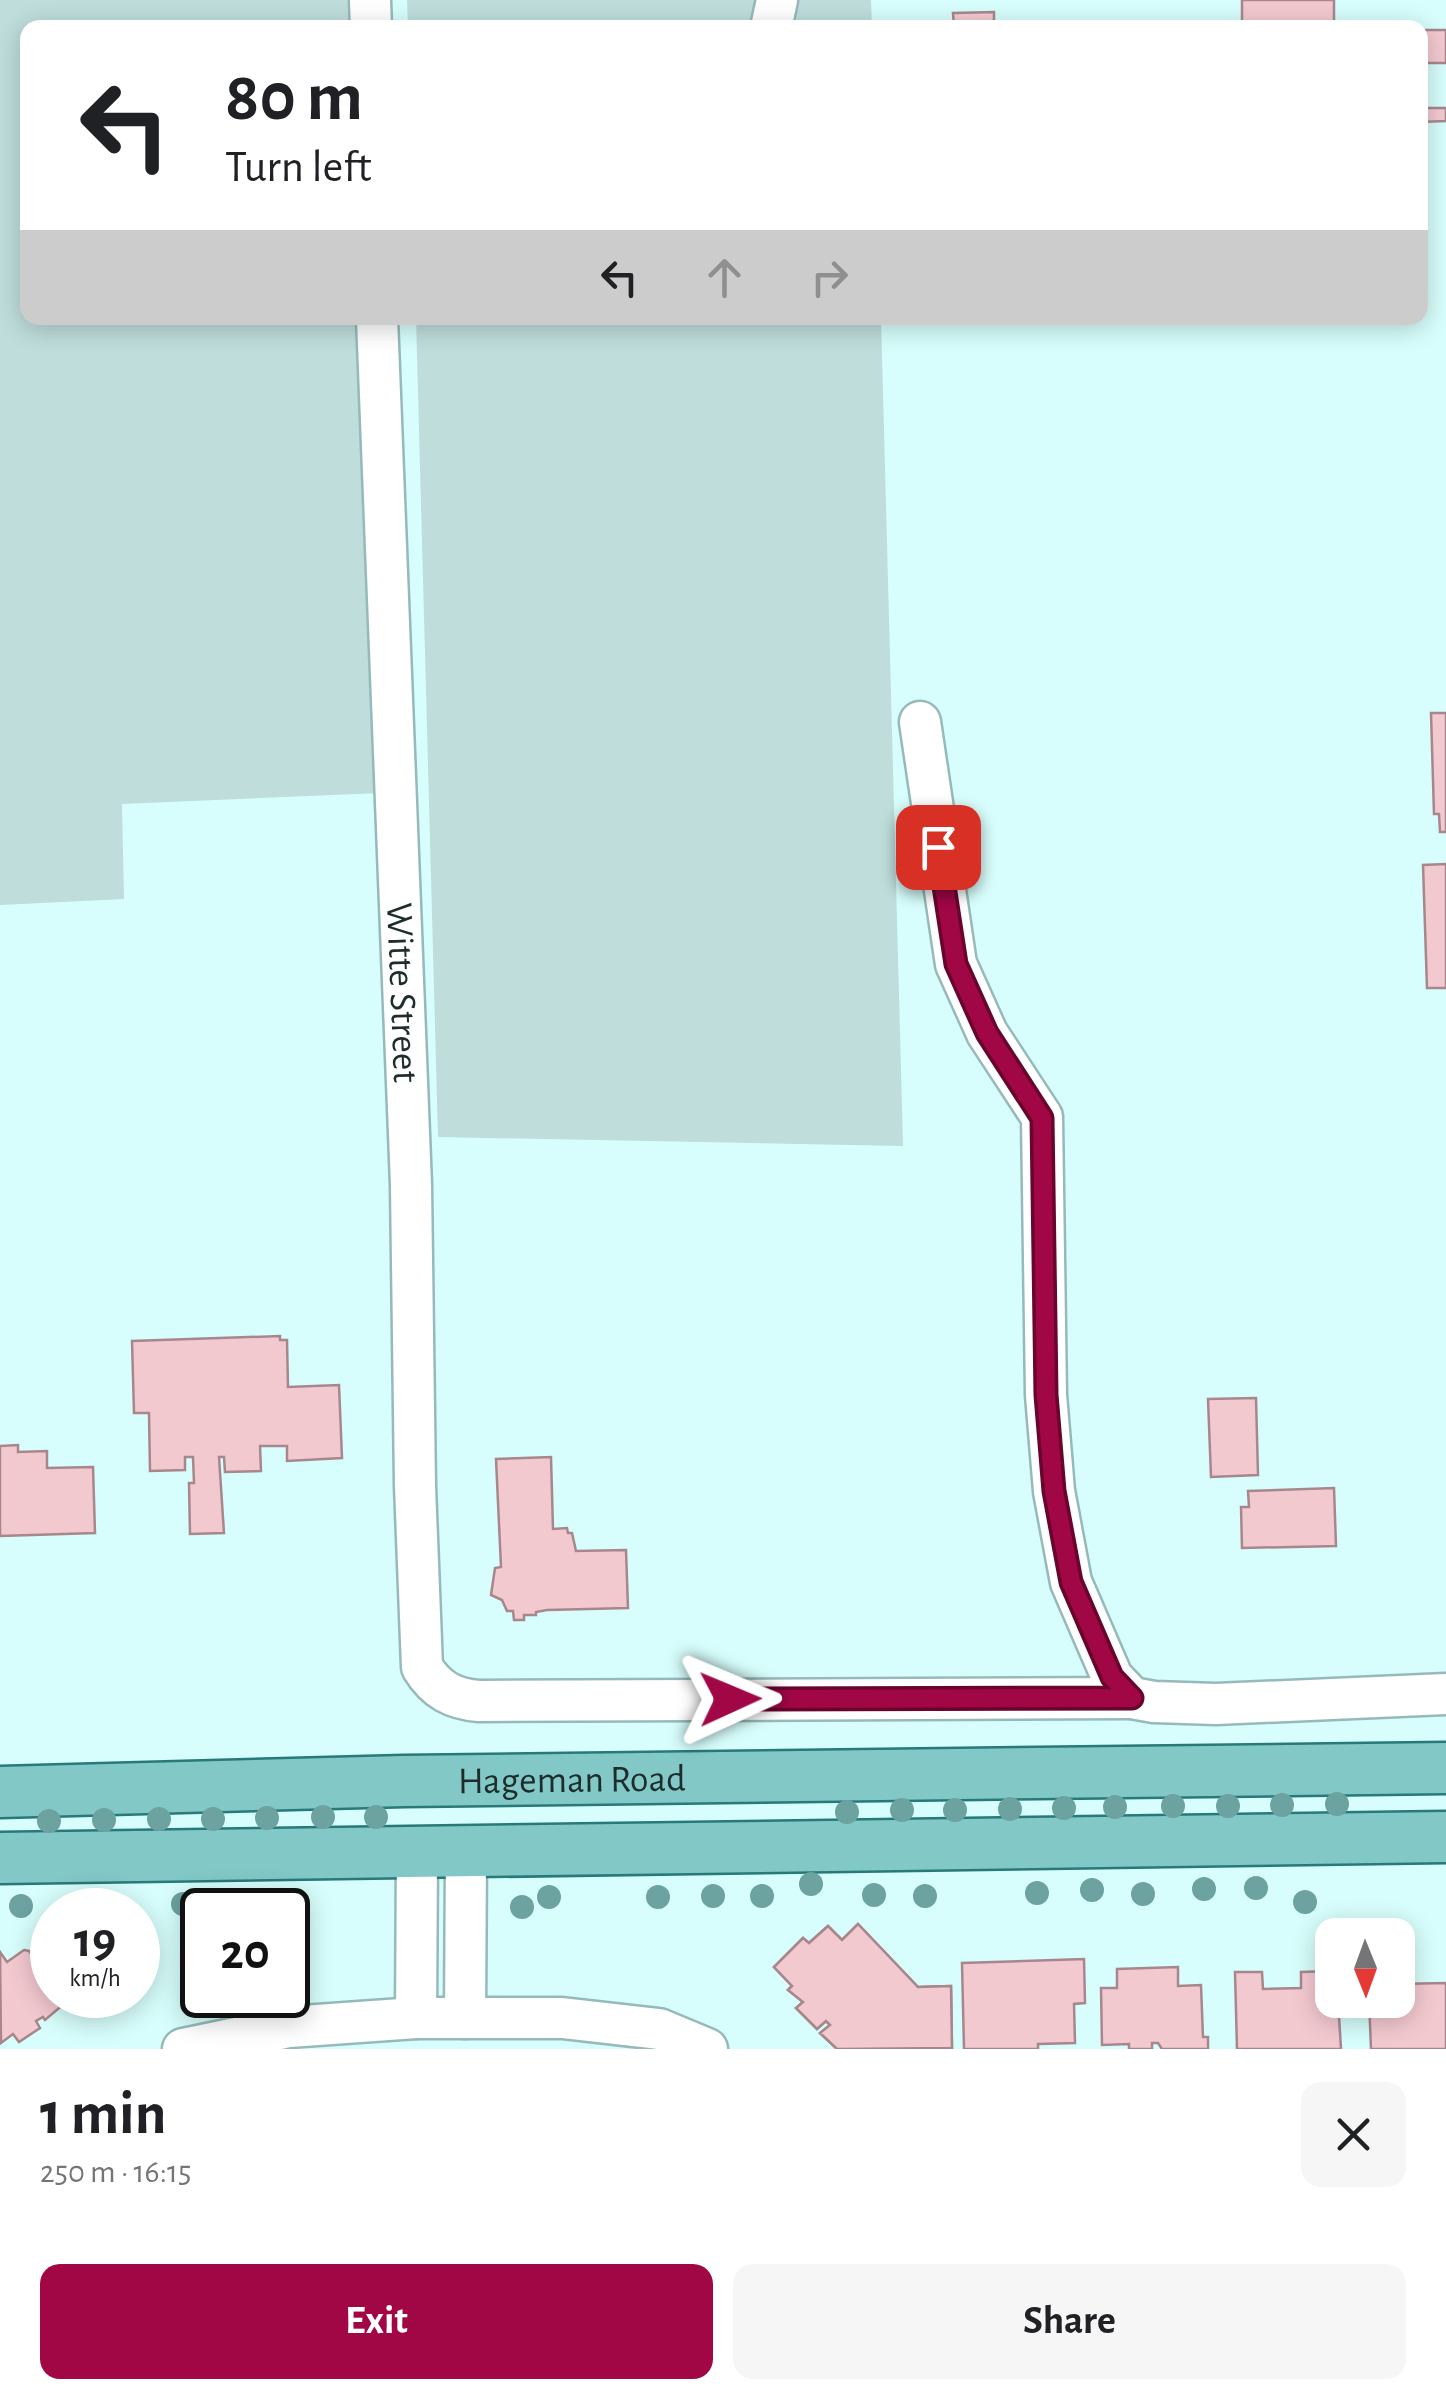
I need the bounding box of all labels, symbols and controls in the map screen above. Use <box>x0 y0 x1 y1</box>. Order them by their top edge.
icon: left <box>60 60 190 190</box>
text: 80 m <box>225 63 363 133</box>
text: Turn left <box>225 145 372 190</box>
icon: left <box>592 250 647 305</box>
icon: ahead <box>697 250 752 305</box>
icon: right <box>802 250 857 305</box>
pin <box>896 805 981 890</box>
icon: arrive <box>911 820 966 875</box>
street label: Witte Street <box>379 902 424 1083</box>
position arrow <box>678 1647 782 1751</box>
street label: Hageman Road <box>458 1760 686 1801</box>
speed limit sign: 20 <box>180 1888 310 2018</box>
text: 19 <box>74 1916 116 1966</box>
north arrow <box>1315 1918 1415 2018</box>
map controls <box>1315 1918 1415 2018</box>
text: km/h <box>69 1966 121 1991</box>
button: close <box>1301 2082 1406 2187</box>
text: 1 min <box>40 2085 166 2145</box>
text: 250 m · 16:15 <box>40 2156 191 2188</box>
button: Exit <box>40 2264 713 2379</box>
button: Share <box>733 2264 1406 2379</box>

